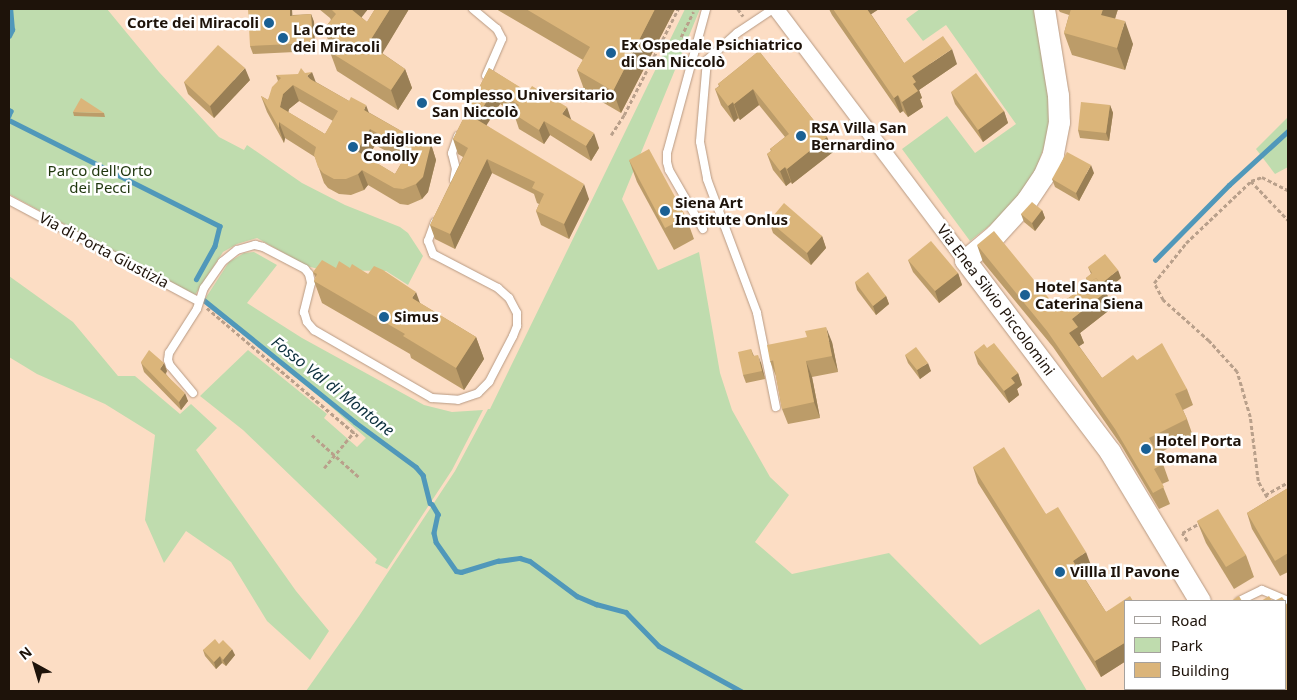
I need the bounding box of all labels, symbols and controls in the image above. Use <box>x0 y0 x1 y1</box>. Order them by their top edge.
place label: Corte dei Miracoli <box>127 14 259 32</box>
marker: Corte dei Miracoli <box>263 17 275 29</box>
place label: La Corte dei Miracoli <box>293 20 380 55</box>
marker: La Corte dei Miracoli <box>277 32 289 44</box>
place label: Ex Ospedale Psichiatrico di San Niccolò <box>621 35 803 70</box>
marker: Ex Ospedale Psichiatrico di San Niccolò <box>605 47 617 59</box>
place label: Complesso Universitario San Niccolò <box>432 85 615 120</box>
marker: Complesso Universitario San Niccolò <box>416 97 428 109</box>
place label: RSA Villa San Bernardino <box>811 118 906 153</box>
place label: Padiglione Conolly <box>363 129 442 164</box>
marker: RSA Villa San Bernardino <box>795 130 807 142</box>
marker: Padiglione Conolly <box>347 141 359 153</box>
park label: Parco dell'Orto dei Pecci <box>48 161 152 196</box>
place label: Siena Art Institute Onlus <box>675 193 788 228</box>
marker: Siena Art Institute Onlus <box>659 205 671 217</box>
street label: Via di Porta Giustizia <box>36 208 172 292</box>
street label: Via Enea Silvio Piccolomini <box>933 221 1059 379</box>
place label: Hotel Santa Caterina Siena <box>1035 277 1143 312</box>
marker: Hotel Santa Caterina Siena <box>1019 289 1031 301</box>
place label: Simus <box>394 308 439 326</box>
marker: Simus <box>378 311 390 323</box>
water label: Fosso Val di Montone <box>268 332 398 440</box>
place label: Hotel Porta Romana <box>1156 431 1242 466</box>
marker: Hotel Porta Romana <box>1140 443 1152 455</box>
place label: Villla Il Pavone <box>1070 563 1180 581</box>
marker: Villla Il Pavone <box>1054 566 1066 578</box>
legend <box>1124 600 1287 690</box>
text: Road <box>1171 610 1207 630</box>
text: Park <box>1171 635 1203 655</box>
north arrow <box>10 640 60 690</box>
text: N <box>15 642 36 664</box>
text: Building <box>1171 660 1229 680</box>

